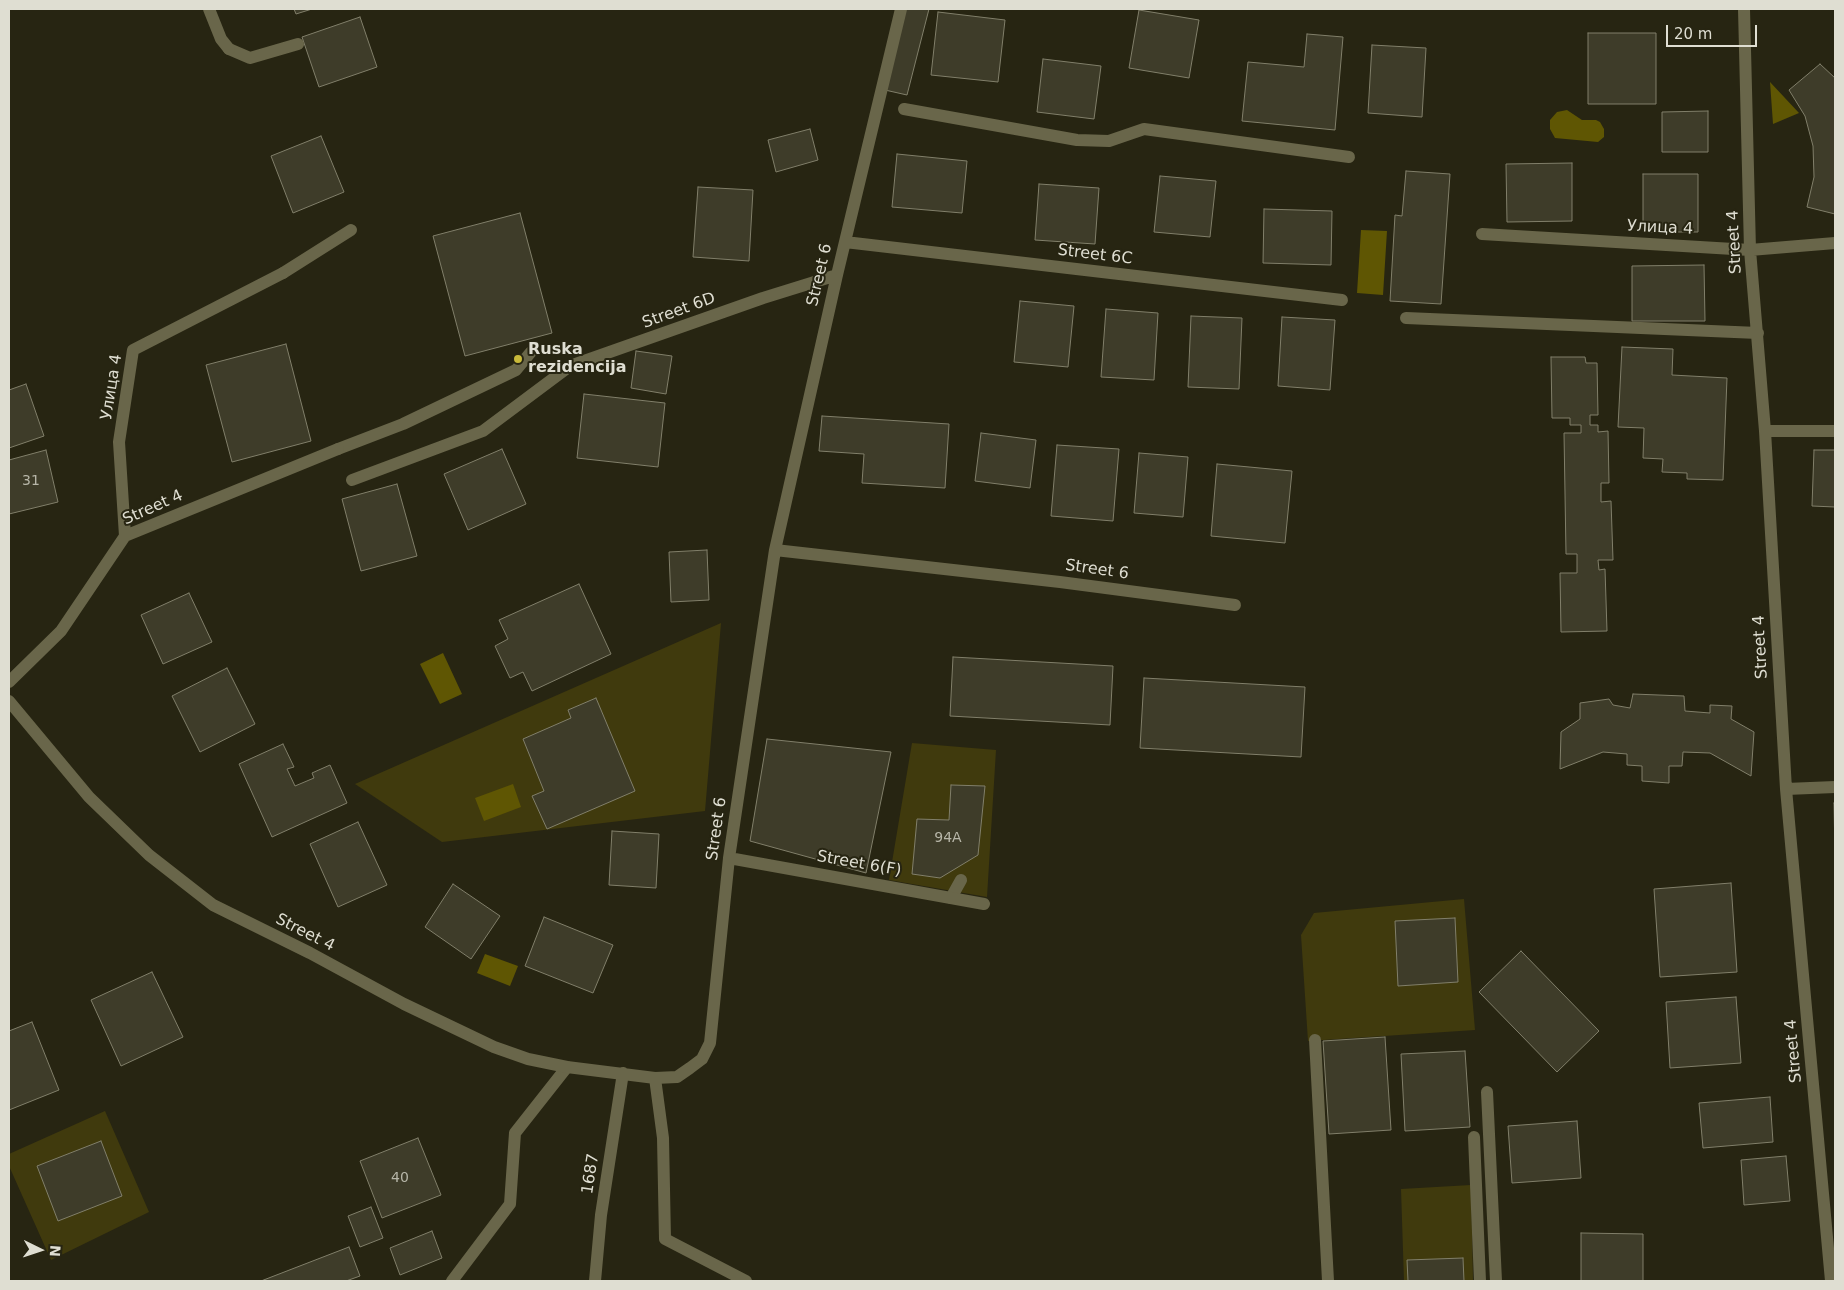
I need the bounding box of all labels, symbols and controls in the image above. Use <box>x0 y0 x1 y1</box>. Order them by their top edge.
scale bar <box>1669 15 1760 47</box>
text: 20 m <box>1674 25 1712 43</box>
street label: Street 4 <box>1724 210 1746 274</box>
street label: Улица 4 <box>1626 217 1694 239</box>
street label: Street 6C <box>1057 241 1133 269</box>
street label: Street 6 <box>803 242 837 308</box>
street label: Street 6D <box>640 289 718 333</box>
place label: Ruska rezidencija <box>528 340 626 378</box>
street label: Улица 4 <box>97 353 127 421</box>
marker: Ruska rezidencija <box>512 353 524 365</box>
house number: 31 <box>22 473 40 489</box>
street label: Street 4 <box>120 486 186 530</box>
street label: Street 6 <box>1064 556 1130 584</box>
street label: Street 4 <box>1750 615 1772 679</box>
street label: Street 6 <box>703 796 731 862</box>
house number: 94A <box>934 830 962 846</box>
street label: Street 6(F) <box>815 847 903 881</box>
street label: Street 4 <box>272 910 338 956</box>
street label: Street 4 <box>1782 1018 1806 1084</box>
street label: 1687 <box>578 1152 604 1196</box>
house number: 40 <box>391 1170 409 1186</box>
north arrow <box>15 1225 65 1275</box>
text: N <box>47 1245 63 1257</box>

